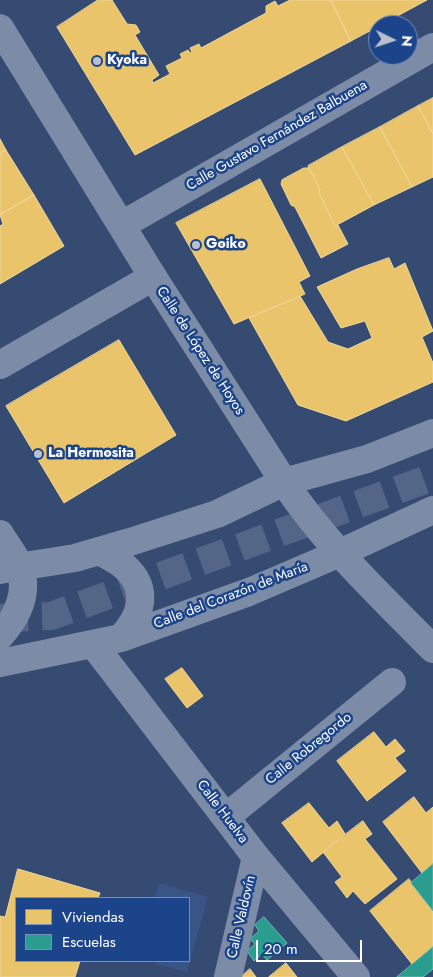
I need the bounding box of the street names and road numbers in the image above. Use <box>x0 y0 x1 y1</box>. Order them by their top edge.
street label: Calle Gustavo Fernández Balbuena <box>184 77 370 195</box>
street label: Calle de López de Hoyos <box>152 284 248 418</box>
street label: Calle del Corazón de María <box>152 559 310 633</box>
street label: Calle Robregordo <box>263 709 355 789</box>
street label: Calle Huelva <box>193 777 251 847</box>
street label: Calle Valdovín <box>224 874 260 960</box>

